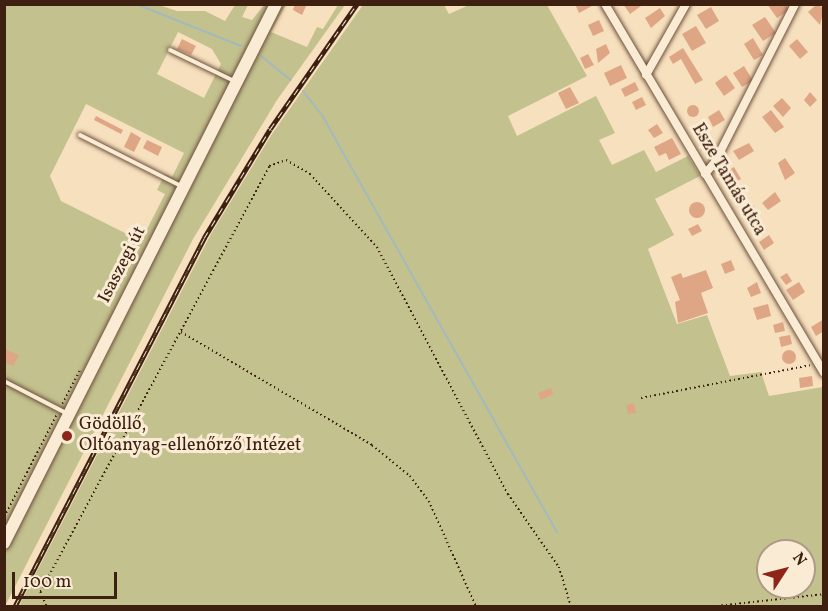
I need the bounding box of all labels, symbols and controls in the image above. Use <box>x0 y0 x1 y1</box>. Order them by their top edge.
street label: Esze Tamás utca <box>686 120 770 240</box>
street label: Isaszegi út <box>95 223 151 307</box>
place label: Gödöllő, Oltóanyag-ellenőrző Intézet <box>79 415 301 458</box>
marker: Gödöllő, Oltóanyag-ellenőrző Intézet <box>60 429 74 443</box>
north arrow <box>756 539 816 599</box>
text: N <box>787 548 811 571</box>
scale bar <box>15 560 120 598</box>
text: 100 m <box>23 570 72 595</box>

